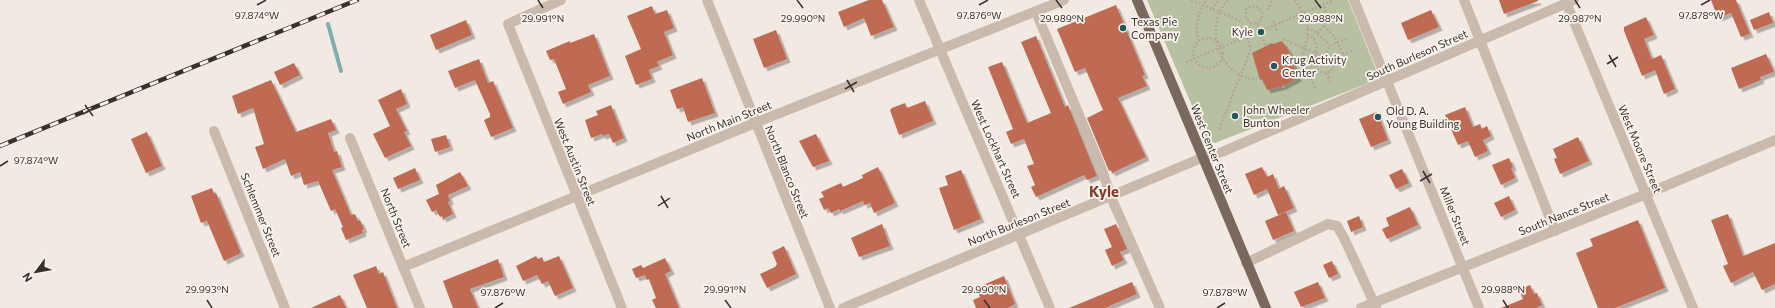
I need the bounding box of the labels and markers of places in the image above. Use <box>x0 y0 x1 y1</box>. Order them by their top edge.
place label: Texas Pie Company <box>1131 15 1179 41</box>
marker: Texas Pie Company <box>1118 23 1128 33</box>
place label: Kyle <box>1232 25 1253 38</box>
marker: Kyle <box>1256 27 1266 37</box>
place label: Krug Activity Center <box>1282 53 1347 79</box>
marker: Krug Activity Center <box>1269 61 1279 71</box>
place label: John Wheeler Bunton <box>1243 103 1310 129</box>
place label: Old D. A. Young Building <box>1386 104 1460 130</box>
marker: John Wheeler Bunton <box>1230 111 1240 121</box>
marker: Old D. A. Young Building <box>1373 112 1383 122</box>

